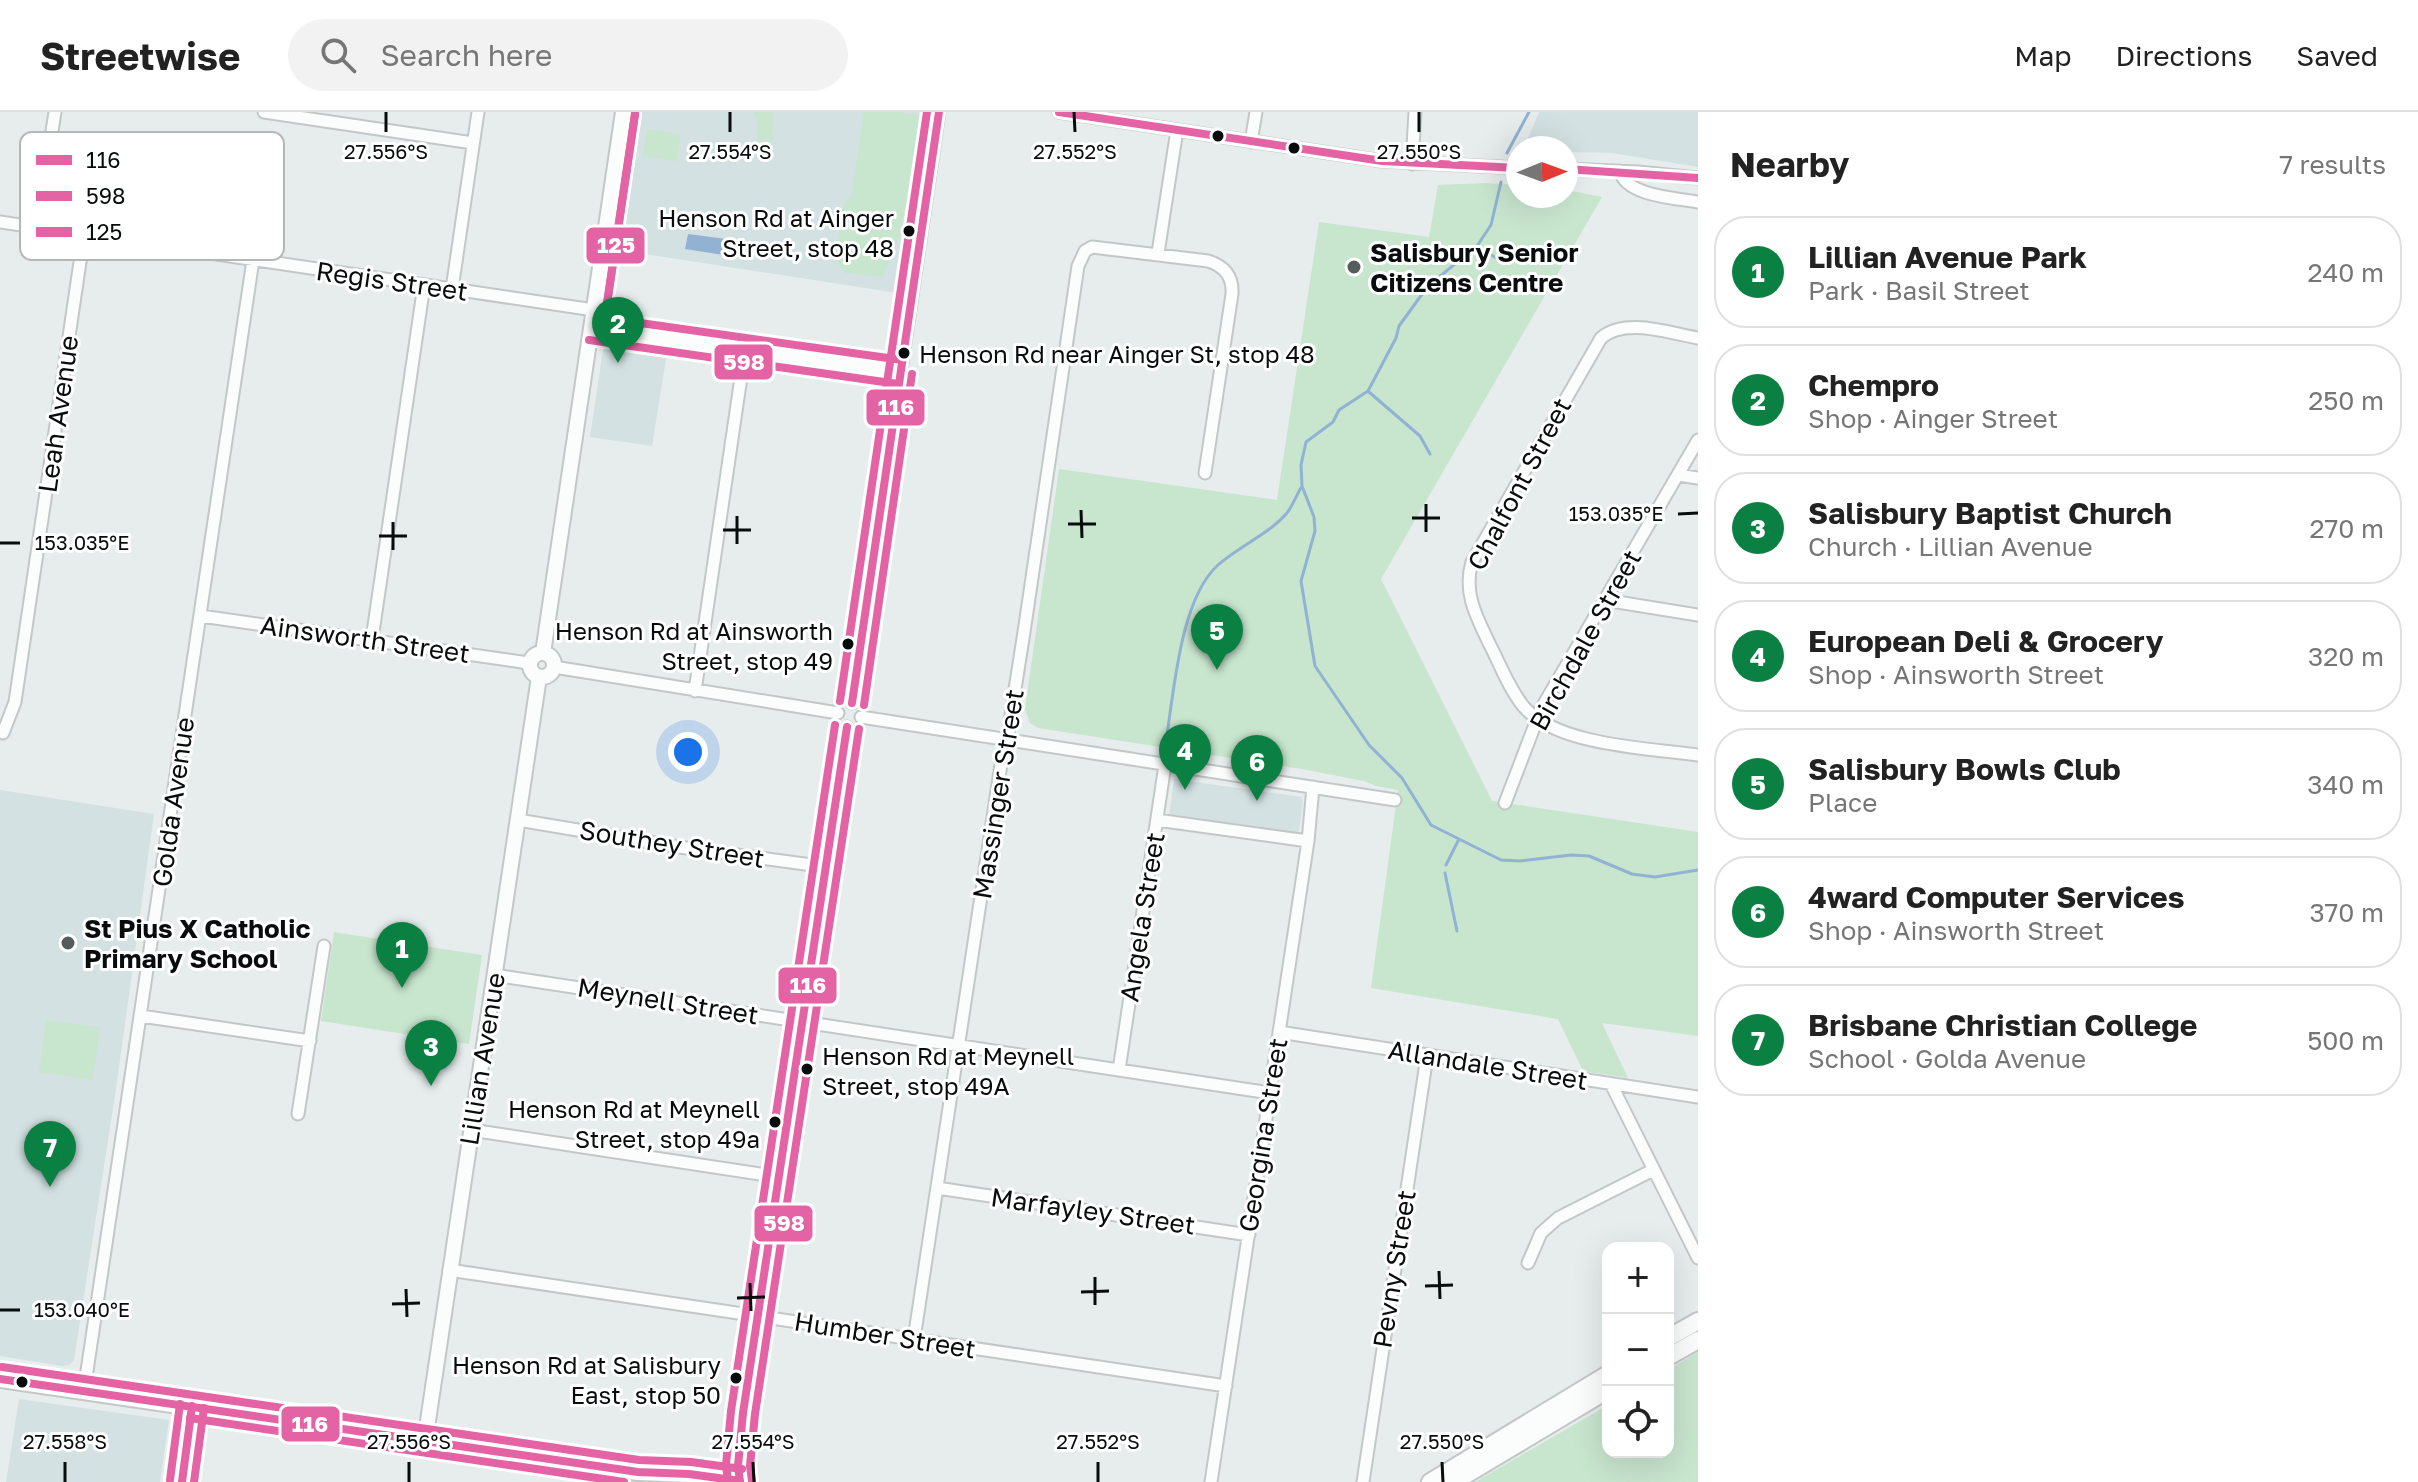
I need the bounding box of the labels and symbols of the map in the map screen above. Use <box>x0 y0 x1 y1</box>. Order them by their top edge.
unlabelled marker <box>1210 128 1226 144</box>
legend <box>20 132 284 260</box>
north arrow <box>1506 136 1578 208</box>
text: 27.556°S <box>344 139 428 163</box>
text: 27.554°S <box>688 139 772 163</box>
text: 27.552°S <box>1033 139 1117 163</box>
text: 27.550°S <box>1377 139 1461 163</box>
unlabelled marker <box>1286 140 1302 156</box>
text: 116 <box>86 146 121 173</box>
text: 598 <box>86 182 126 209</box>
place label: Henson Rd at Ainger Street, stop 48 <box>658 203 894 262</box>
text: 125 <box>86 218 122 245</box>
marker: Henson Rd at Ainger Street, stop 48 <box>901 223 917 239</box>
line badge: 125 <box>585 226 646 265</box>
text: 125 <box>597 231 635 258</box>
place label: Salisbury Senior Citizens Centre <box>1370 237 1579 298</box>
street label: Regis Street <box>314 255 470 307</box>
marker: Salisbury Senior Citizens Centre <box>1345 258 1363 276</box>
pin: 2 <box>592 297 644 363</box>
street label: Leah Avenue <box>32 333 84 495</box>
place label: Henson Rd near Ainger St, stop 48 <box>919 339 1315 368</box>
line badge: 598 <box>713 343 774 381</box>
marker: Henson Rd near Ainger St, stop 48 <box>896 345 912 361</box>
text: 598 <box>723 348 765 375</box>
line badge: 116 <box>865 388 926 427</box>
text: 116 <box>878 393 914 420</box>
street label: Chalfont Street <box>1461 393 1577 575</box>
text: 153.035°E <box>1569 501 1663 525</box>
text: 153.035°E <box>35 530 129 554</box>
street label: Birchdale Street <box>1523 544 1647 736</box>
pin: 5 <box>1191 604 1243 670</box>
street label: Ainsworth Street <box>258 609 472 669</box>
place label: Henson Rd at Ainsworth Street, stop 49 <box>555 616 833 675</box>
marker: Henson Rd at Ainsworth Street, stop 49 <box>840 636 856 652</box>
street label: Massinger Street <box>966 687 1030 901</box>
street label: Golda Avenue <box>146 715 200 889</box>
pin: 4 <box>1159 724 1211 790</box>
your location <box>668 732 708 772</box>
pin: 6 <box>1231 735 1283 801</box>
street label: Southey Street <box>577 814 767 874</box>
street label: Angela Street <box>1113 830 1171 1004</box>
place label: St Pius X Catholic Primary School <box>84 913 310 974</box>
pin: 1 <box>376 922 428 988</box>
marker: St Pius X Catholic Primary School <box>59 934 77 952</box>
line badge: 116 <box>777 966 838 1005</box>
street label: Lillian Avenue <box>453 970 511 1148</box>
street label: Meynell Street <box>575 971 761 1031</box>
text: 116 <box>790 971 826 998</box>
pin: 3 <box>405 1020 457 1086</box>
street label: Allandale Street <box>1386 1034 1590 1096</box>
street label: Georgina Street <box>1232 1036 1294 1234</box>
place label: Henson Rd at Meynell Street, stop 49A <box>822 1041 1074 1100</box>
marker: Henson Rd at Meynell Street, stop 49A <box>799 1061 815 1077</box>
place label: Henson Rd at Meynell Street, stop 49a <box>508 1094 760 1153</box>
marker: Henson Rd at Meynell Street, stop 49a <box>767 1114 783 1130</box>
pin: 7 <box>24 1121 76 1187</box>
street label: Marfayley Street <box>989 1181 1197 1241</box>
street label: Pevny Street <box>1366 1188 1422 1350</box>
line badge: 598 <box>753 1204 814 1243</box>
text: 598 <box>763 1209 805 1236</box>
text: 153.040°E <box>34 1297 130 1321</box>
street label: Humber Street <box>792 1305 978 1365</box>
place label: Henson Rd at Salisbury East, stop 50 <box>452 1350 721 1409</box>
marker: Henson Rd at Salisbury East, stop 50 <box>728 1370 744 1386</box>
unlabelled marker <box>14 1374 30 1390</box>
line badge: 116 <box>280 1405 341 1443</box>
text: 116 <box>292 1410 328 1437</box>
text: 27.558°S <box>23 1429 107 1453</box>
text: 27.556°S <box>367 1429 451 1453</box>
text: 27.554°S <box>711 1429 795 1453</box>
text: 27.552°S <box>1056 1429 1140 1453</box>
text: 27.550°S <box>1400 1429 1484 1453</box>

